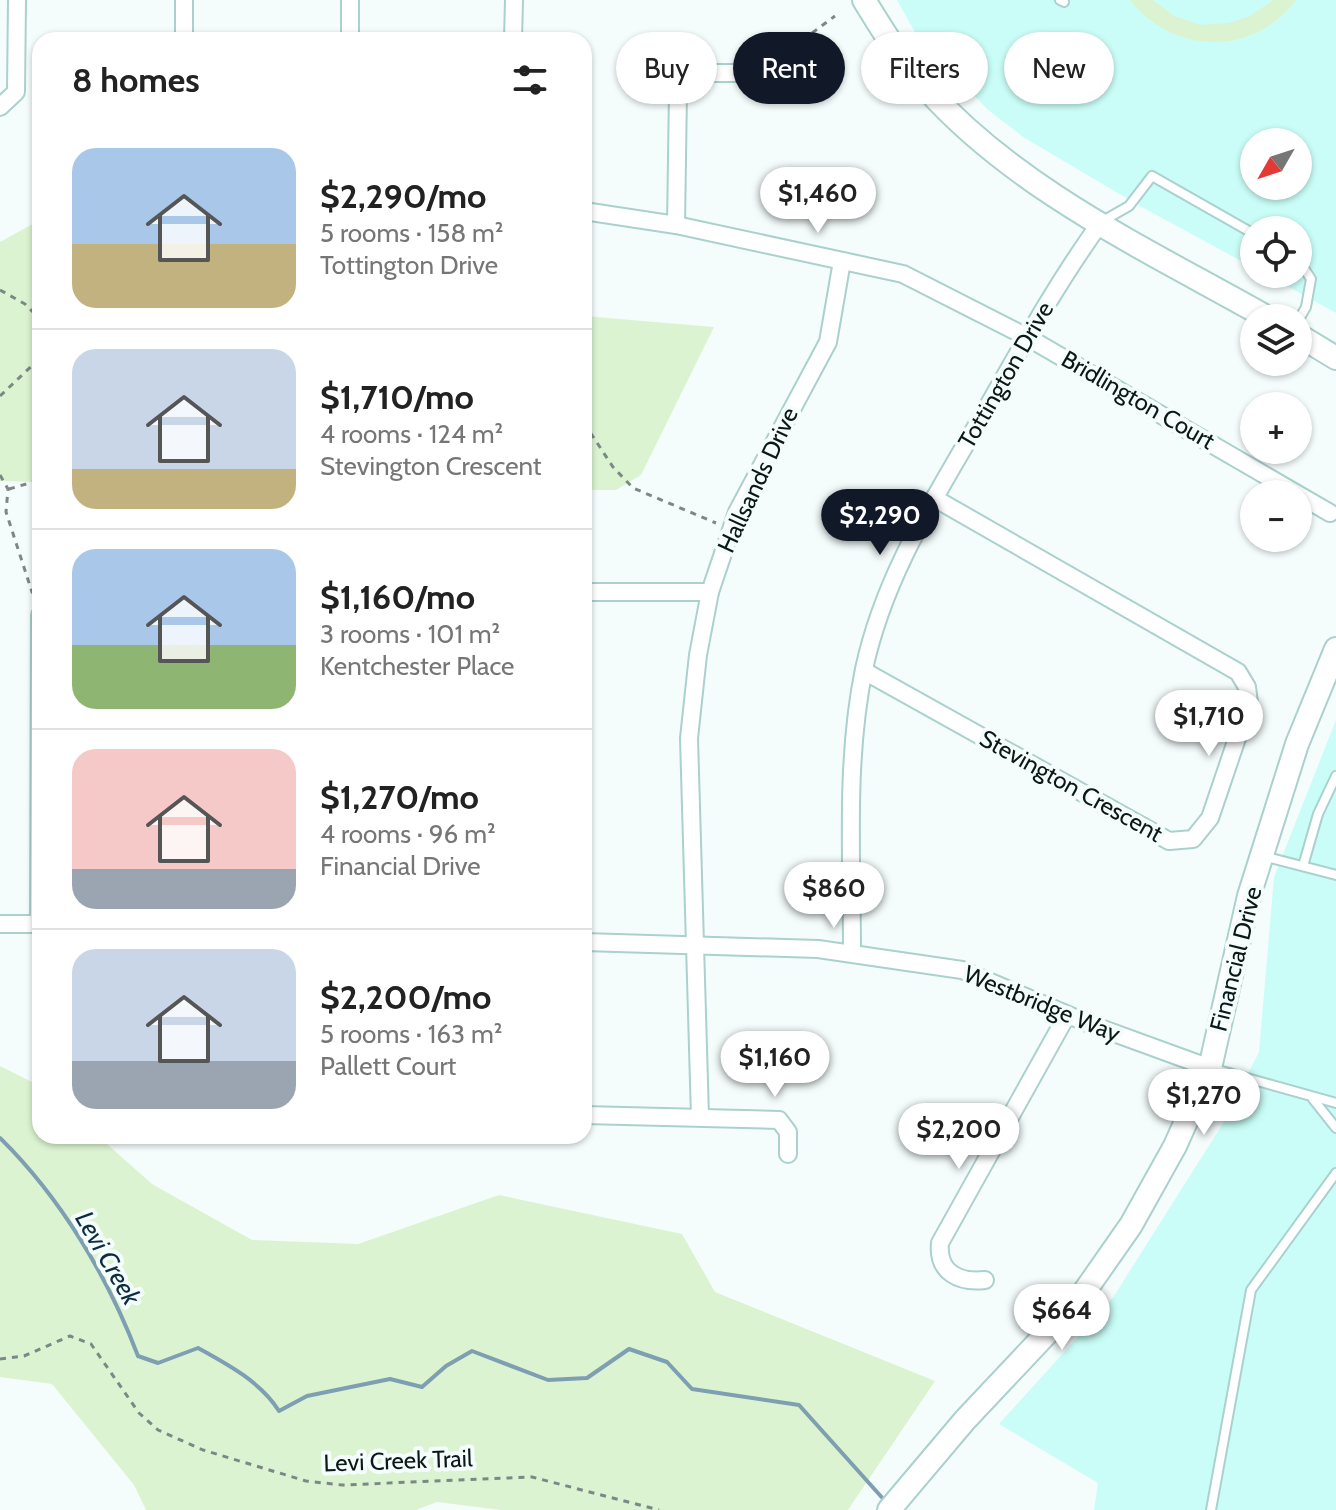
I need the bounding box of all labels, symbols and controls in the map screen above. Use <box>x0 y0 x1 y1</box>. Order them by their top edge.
chip: Buy <box>616 32 717 104</box>
chip: Rent <box>733 32 845 104</box>
chip: Filters <box>861 32 988 104</box>
chip: New <box>1004 32 1114 104</box>
icon: filters <box>508 58 552 102</box>
text: 8 homes <box>72 59 200 101</box>
north arrow <box>1240 128 1312 200</box>
map controls <box>1240 128 1312 552</box>
pin: $1,460 <box>753 167 883 235</box>
text: $2,290/mo <box>320 175 487 217</box>
text: $1,460 <box>778 177 858 209</box>
icon: home <box>136 180 232 276</box>
button: locate <box>1240 216 1312 288</box>
text: 5 rooms · 158 m² <box>320 217 503 249</box>
text: Tottington Drive <box>320 249 498 281</box>
street label: Tottington Drive <box>952 296 1059 453</box>
button: layers <box>1240 304 1312 376</box>
street label: Bridlington Court <box>1056 344 1220 455</box>
text: $1,710/mo <box>320 376 474 418</box>
icon: home <box>136 381 232 477</box>
button: + <box>1240 392 1312 464</box>
street label: Hallsands Drive <box>711 403 804 557</box>
text: 4 rooms · 124 m² <box>320 418 503 450</box>
text: Stevington Crescent <box>320 450 542 482</box>
button: − <box>1240 480 1312 552</box>
pin: $2,290 <box>815 489 945 557</box>
text: $2,290 <box>839 499 921 531</box>
text: $1,160/mo <box>320 576 475 618</box>
icon: home <box>136 581 232 677</box>
text: 3 rooms · 101 m² <box>320 618 500 650</box>
text: Kentchester Place <box>320 650 514 682</box>
pin: $1,710 <box>1144 690 1274 758</box>
text: $1,710 <box>1173 700 1245 732</box>
street label: Stevington Crescent <box>975 723 1168 848</box>
text: $1,270/mo <box>320 776 479 818</box>
icon: home <box>136 781 232 877</box>
text: 4 rooms · 96 m² <box>320 818 496 850</box>
text: Financial Drive <box>320 850 481 882</box>
pin: $860 <box>787 862 881 930</box>
text: $860 <box>802 872 866 904</box>
street label: Financial Drive <box>1204 883 1268 1034</box>
street label: Westbridge Way <box>960 959 1125 1048</box>
text: $2,200/mo <box>320 976 491 1018</box>
icon: home <box>136 981 232 1077</box>
text: 5 rooms · 163 m² <box>320 1018 502 1050</box>
pin: $1,160 <box>710 1031 840 1099</box>
text: $1,160 <box>739 1041 811 1073</box>
text: Pallett Court <box>320 1050 456 1082</box>
pin: $1,270 <box>1139 1069 1269 1137</box>
text: $1,270 <box>1166 1079 1242 1111</box>
pin: $2,200 <box>894 1103 1024 1171</box>
text: $2,200 <box>916 1113 1002 1145</box>
water label: Levi Creek <box>68 1205 148 1311</box>
pin: $664 <box>1015 1284 1109 1352</box>
text: $664 <box>1032 1294 1092 1326</box>
street label: Levi Creek Trail <box>323 1443 473 1478</box>

